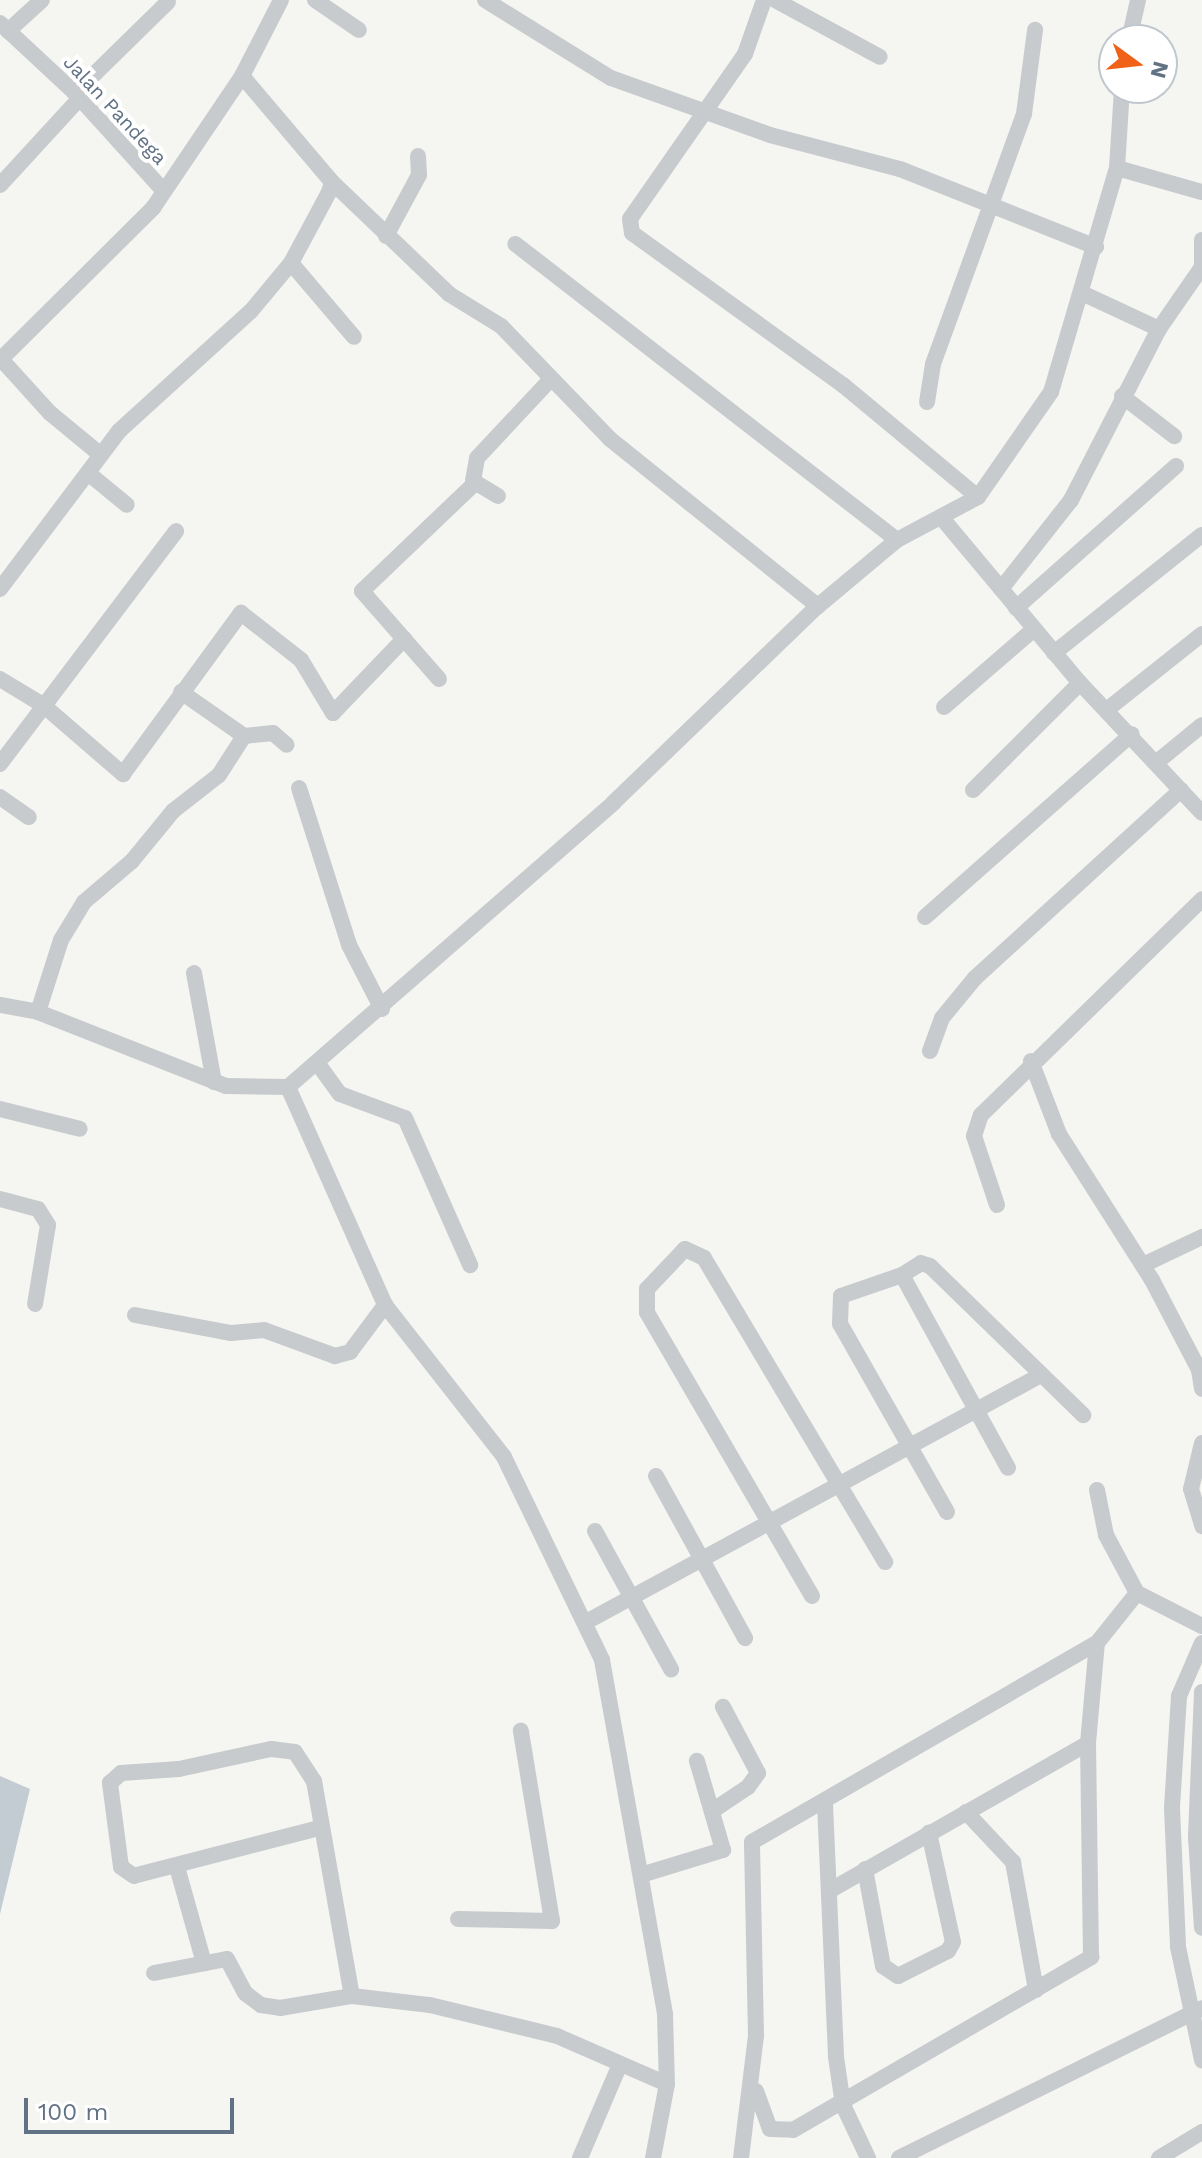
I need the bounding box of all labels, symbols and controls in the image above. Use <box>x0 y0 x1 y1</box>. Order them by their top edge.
north arrow <box>1098 24 1178 104</box>
street label: Jalan Pandega <box>58 50 172 170</box>
text: N <box>1146 59 1174 81</box>
scale bar <box>28 2082 238 2132</box>
text: 100 m <box>38 2098 108 2126</box>

